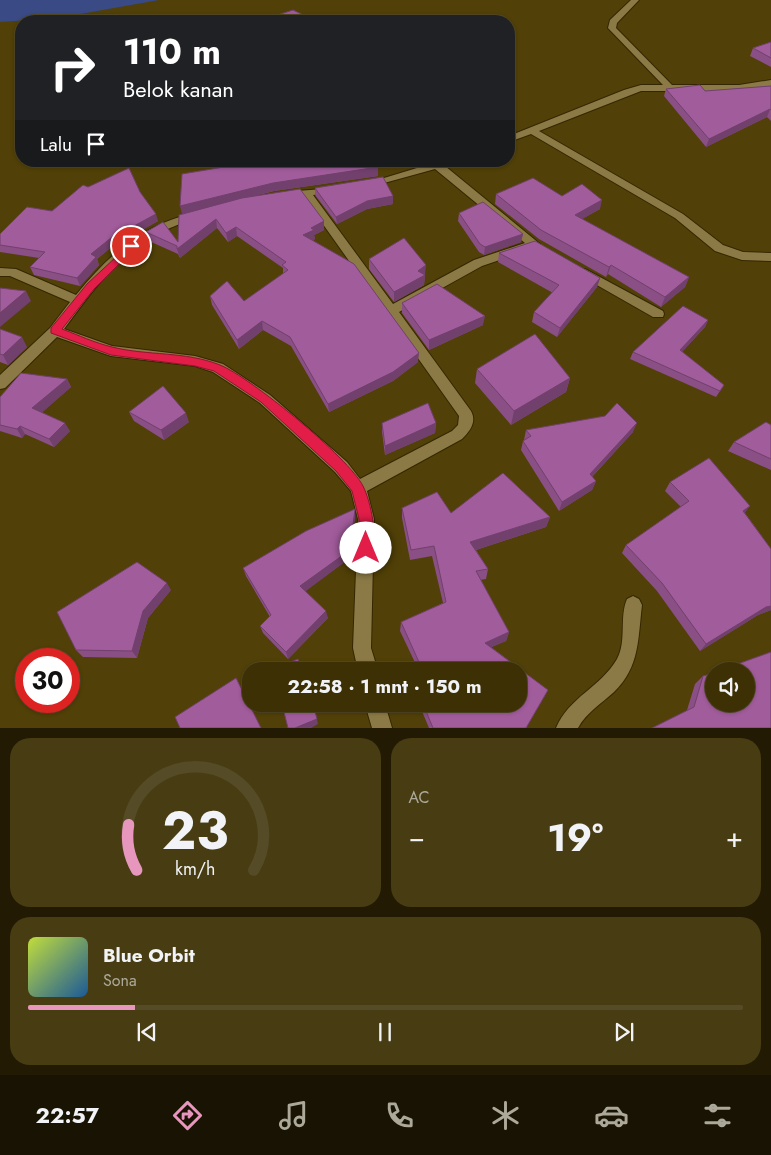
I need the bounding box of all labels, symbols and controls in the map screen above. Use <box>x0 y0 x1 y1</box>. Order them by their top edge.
text: 110 m <box>123 27 221 77</box>
icon: right <box>40 35 105 100</box>
text: Belok kanan <box>123 73 234 105</box>
icon: arrive <box>82 130 110 158</box>
text: Lalu <box>40 131 72 158</box>
pin <box>110 225 152 267</box>
icon: arrive <box>117 232 145 260</box>
position arrow <box>339 521 391 573</box>
speed limit sign: 30 <box>15 648 80 713</box>
map controls <box>705 662 755 712</box>
button: sound <box>705 662 755 712</box>
text: 22:58 · 1 mnt · 150 m <box>288 673 481 700</box>
text: AC <box>409 786 430 809</box>
text: 23 <box>162 793 228 869</box>
text: 19° <box>547 810 603 865</box>
text: − <box>409 817 425 858</box>
text: + <box>726 817 743 858</box>
text: km/h <box>175 856 215 882</box>
text: Blue Orbit <box>103 942 195 969</box>
text: Sona <box>103 969 137 992</box>
icon: previous <box>133 1018 161 1046</box>
icon: pause <box>371 1018 399 1046</box>
icon: next <box>610 1018 638 1046</box>
icon: directions <box>170 1098 205 1133</box>
icon: music <box>276 1098 311 1133</box>
icon: phone <box>382 1098 417 1133</box>
icon: climate <box>488 1098 523 1133</box>
icon: car <box>594 1098 629 1133</box>
icon: filters <box>700 1098 735 1133</box>
text: 22:57 <box>36 1099 99 1131</box>

